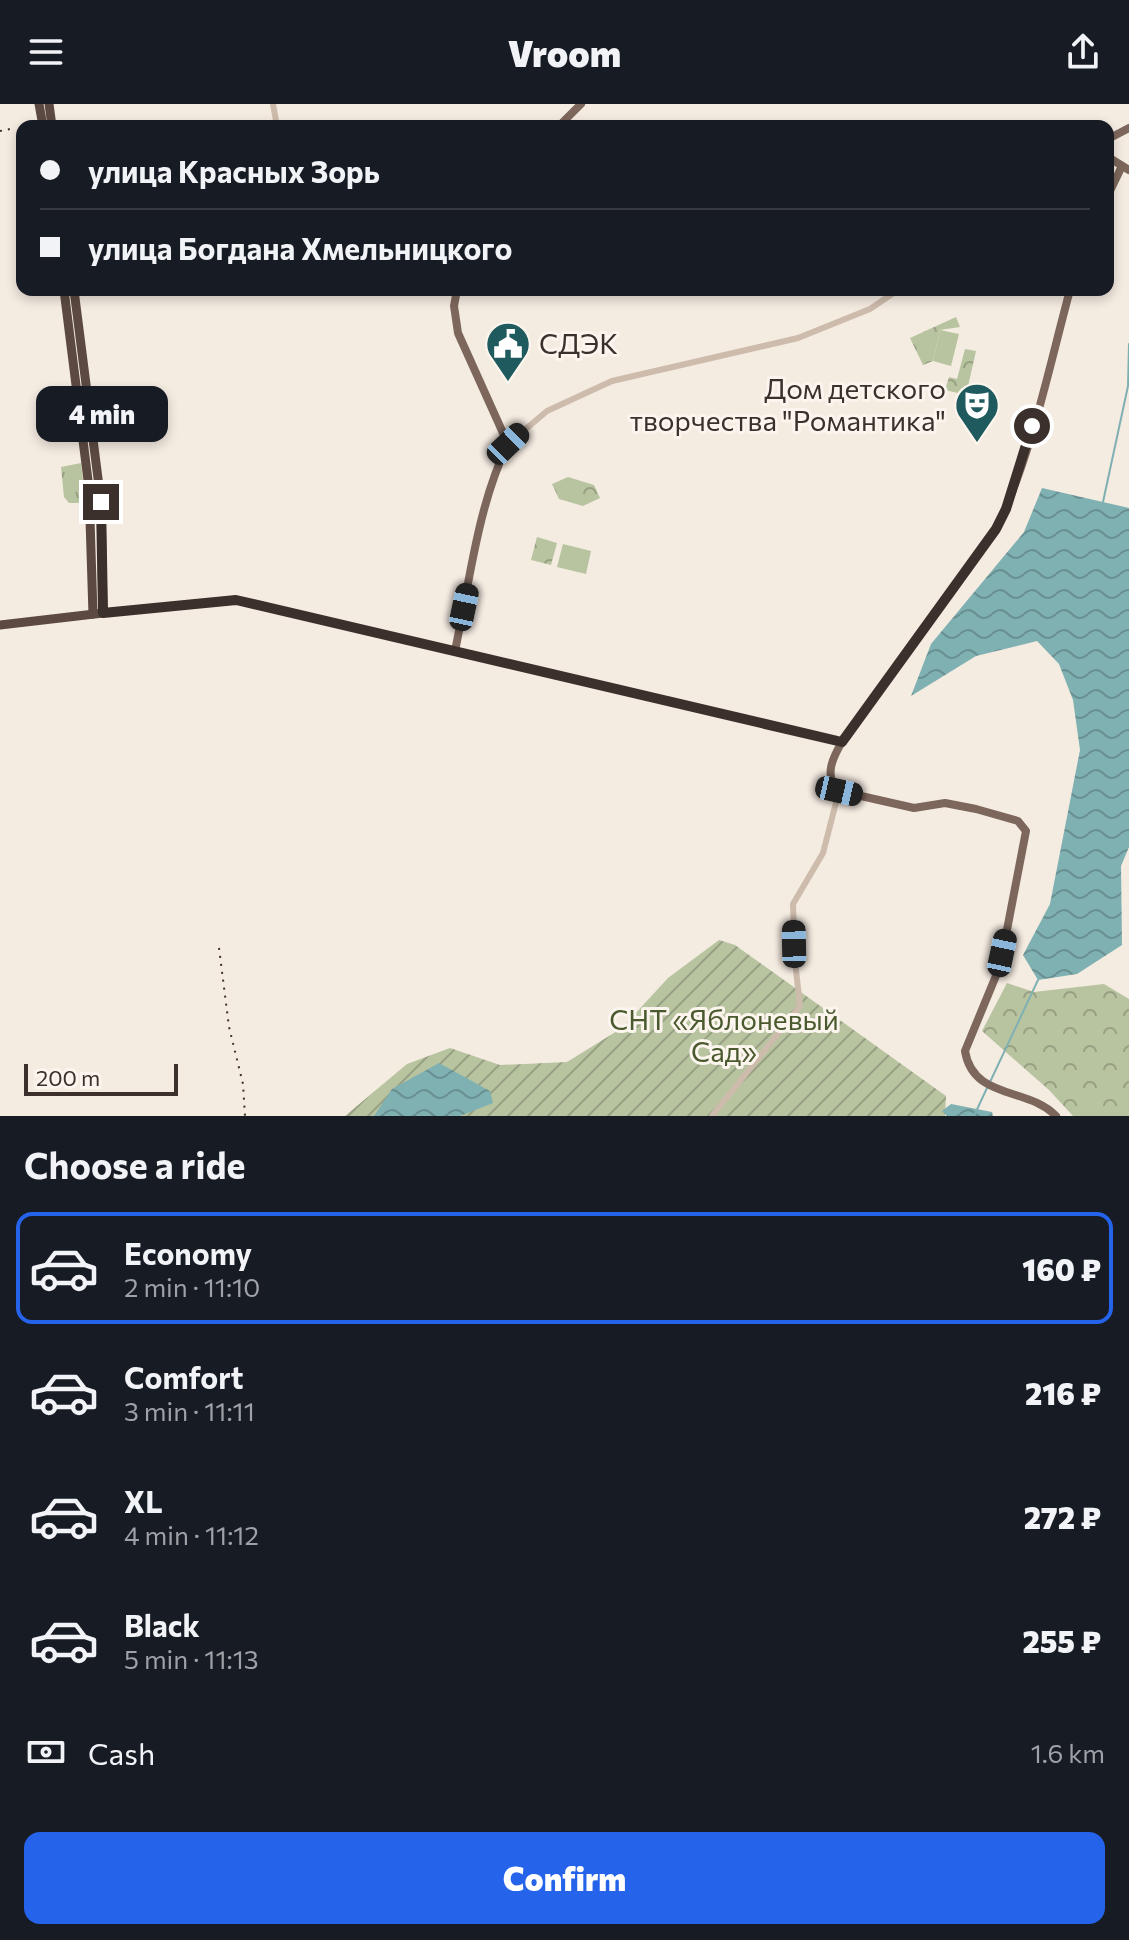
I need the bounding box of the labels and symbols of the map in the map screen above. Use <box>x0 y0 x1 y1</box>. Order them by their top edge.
public building icon: СДЭК <box>484 320 532 383</box>
place label: СДЭК <box>539 326 618 360</box>
place label: Дом детского творчества "Романтика" <box>630 371 946 437</box>
theatre icon: Дом детского творчества "Романтика" <box>953 381 1001 444</box>
callout: 4 min <box>35 386 167 442</box>
route start <box>1014 408 1050 444</box>
car <box>482 419 534 469</box>
route end <box>83 484 119 520</box>
car <box>447 581 481 633</box>
car <box>813 774 865 808</box>
car <box>782 920 806 968</box>
car <box>985 927 1019 979</box>
park label: СНТ «Яблоневый Сад» <box>609 1002 839 1068</box>
scale bar <box>24 1060 178 1096</box>

